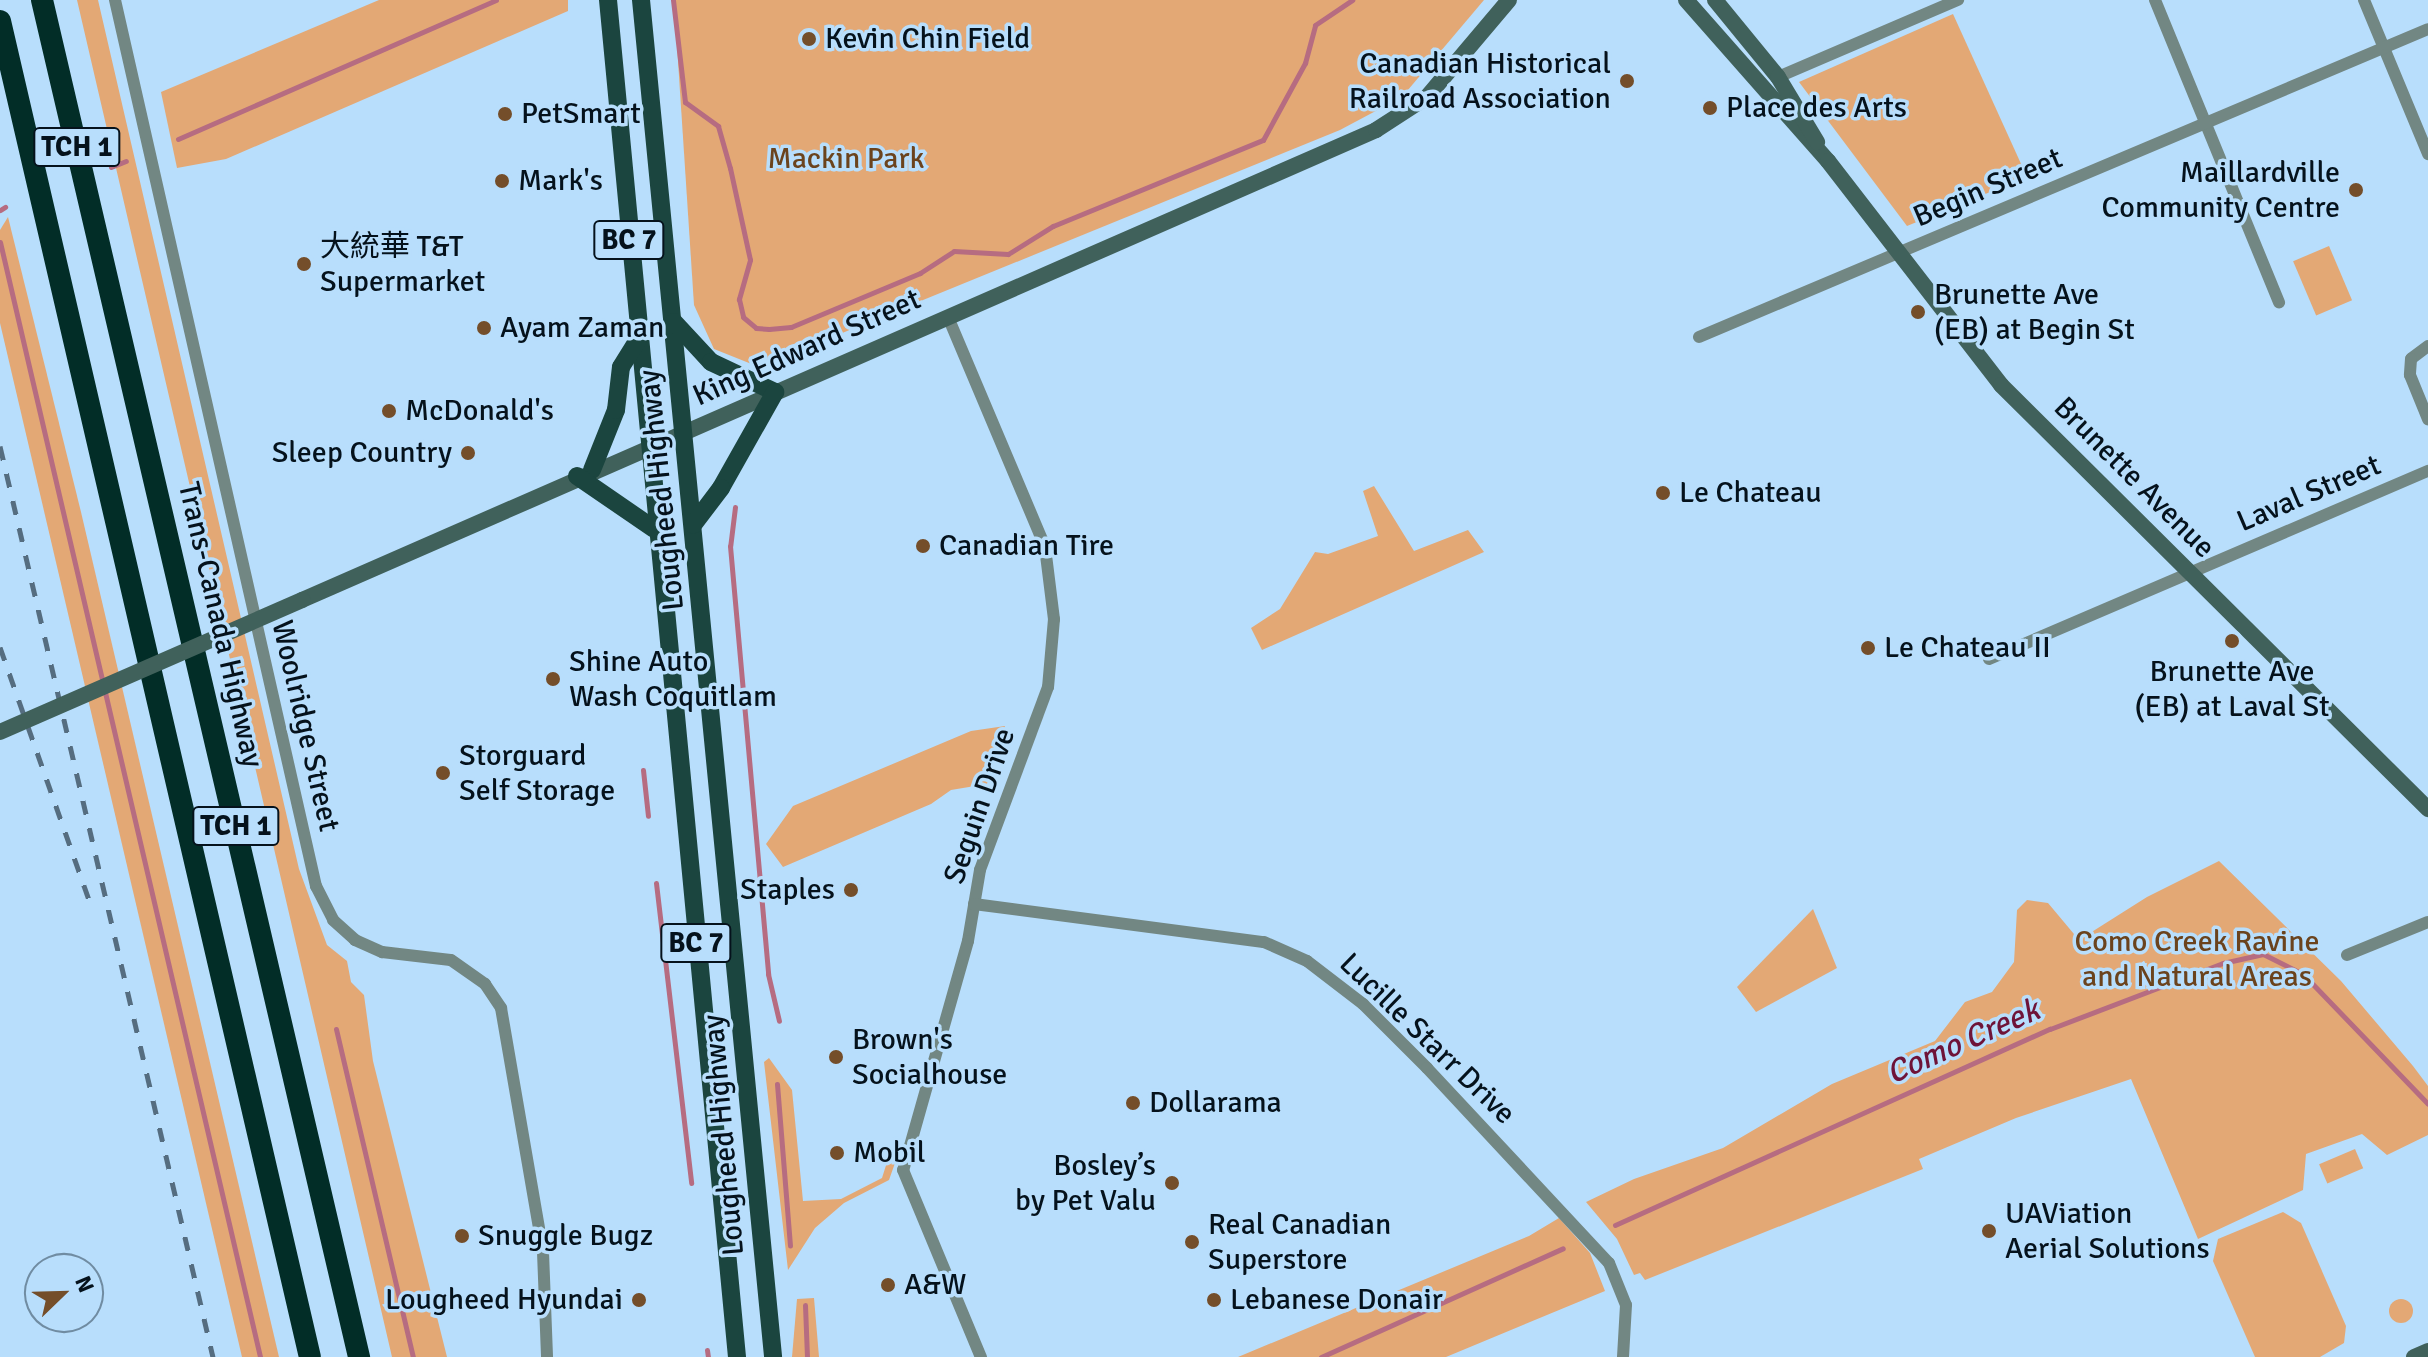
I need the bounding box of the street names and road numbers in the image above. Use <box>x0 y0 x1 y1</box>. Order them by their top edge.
road number: TCH 1 <box>33 123 121 171</box>
street label: Begin Street <box>1908 141 2068 235</box>
road number: BC 7 <box>593 216 665 264</box>
street label: King Edward Street <box>688 282 926 414</box>
street label: Lougheed Highway <box>631 368 693 612</box>
street label: Brunette Avenue <box>2046 390 2222 566</box>
street label: Laval Street <box>2232 448 2386 540</box>
street label: Trans-Canada Highway <box>170 479 270 771</box>
street label: Woolridge Street <box>263 617 347 835</box>
street label: Seguin Drive <box>937 724 1023 888</box>
road number: TCH 1 <box>192 802 280 850</box>
road number: BC 7 <box>660 919 732 967</box>
street label: Lucille Starr Drive <box>1332 946 1522 1132</box>
street label: Lougheed Highway <box>696 1013 752 1257</box>

